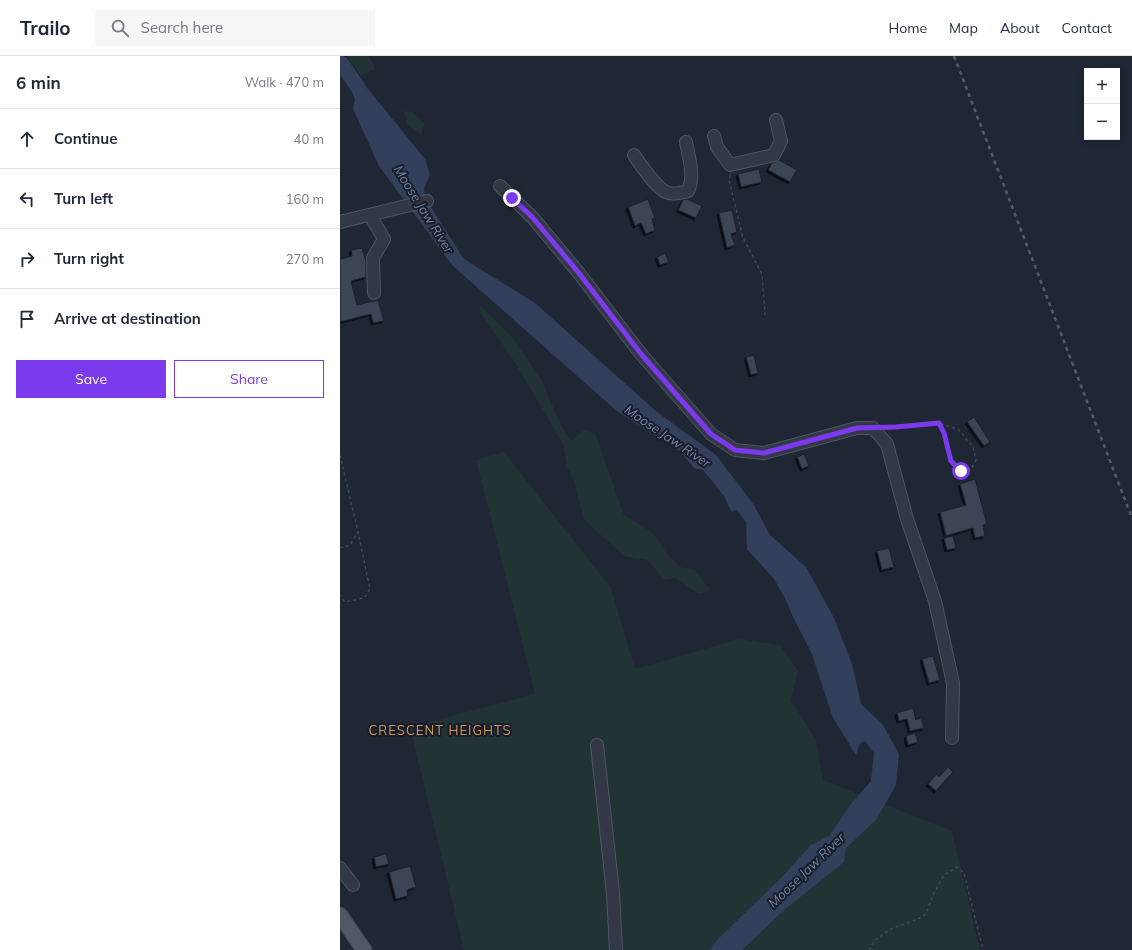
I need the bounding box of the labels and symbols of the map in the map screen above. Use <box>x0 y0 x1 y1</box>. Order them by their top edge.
water label: Moose Jaw River <box>391 162 458 257</box>
route end <box>503 189 521 207</box>
water label: Moose Jaw River <box>622 401 715 471</box>
route start <box>952 462 970 480</box>
district label: CRESCENT HEIGHTS <box>368 722 512 738</box>
water label: Moose Jaw River <box>764 829 849 911</box>

